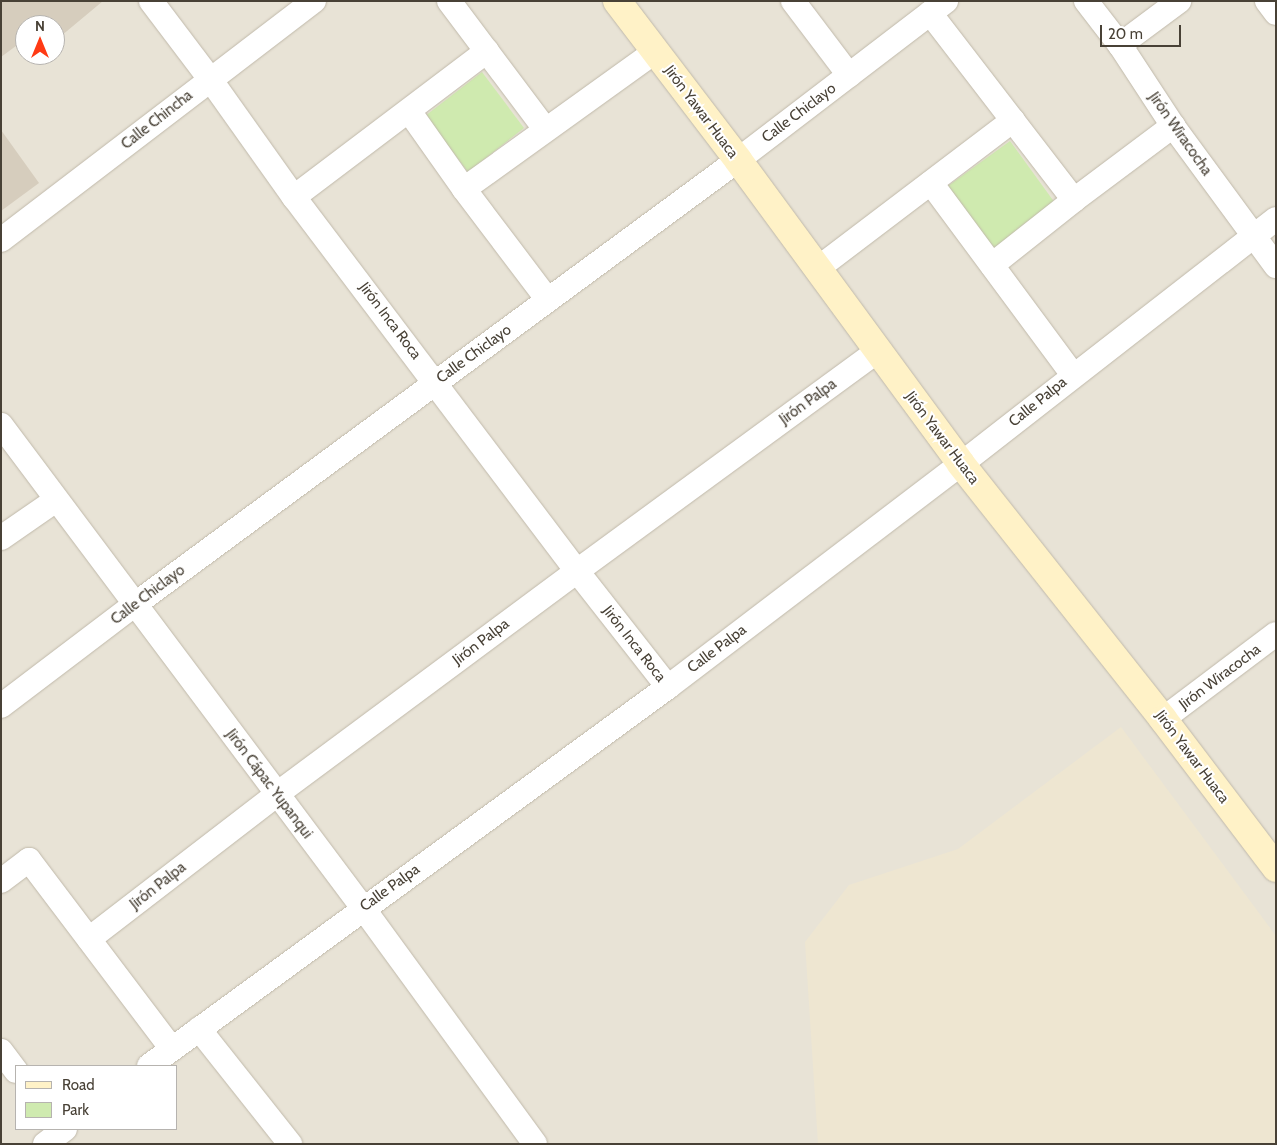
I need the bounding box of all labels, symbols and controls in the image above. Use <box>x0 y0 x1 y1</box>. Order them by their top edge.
north arrow <box>15 15 65 65</box>
scale bar <box>1102 15 1183 47</box>
text: N <box>35 17 45 35</box>
text: 20 m <box>1108 25 1143 43</box>
street label: Jirón Yawar Huaca <box>660 62 742 162</box>
street label: Calle Chiclayo <box>758 79 840 147</box>
street label: Calle Chincha <box>118 87 196 153</box>
street label: Jirón Wiracocha <box>1145 89 1215 179</box>
street label: Jirón Inca Roca <box>355 279 425 363</box>
street label: Calle Chiclayo <box>433 321 515 387</box>
street label: Calle Palpa <box>1005 373 1071 431</box>
street label: Jirón Palpa <box>776 375 840 429</box>
street label: Jirón Yawar Huaca <box>901 388 983 488</box>
street label: Calle Chiclayo <box>107 561 189 629</box>
street label: Jirón Inca Roca <box>599 602 669 686</box>
street label: Jirón Palpa <box>449 615 513 669</box>
street label: Calle Palpa <box>684 621 750 677</box>
street label: Jirón Wiracocha <box>1176 640 1264 714</box>
street label: Jirón Yawar Huaca <box>1151 707 1233 807</box>
street label: Jirón Cápac Yupanqui <box>222 726 316 842</box>
street label: Jirón Palpa <box>126 859 190 913</box>
street label: Calle Palpa <box>357 860 423 916</box>
legend <box>15 1065 178 1130</box>
text: Road <box>62 1076 95 1094</box>
text: Park <box>62 1101 89 1119</box>

